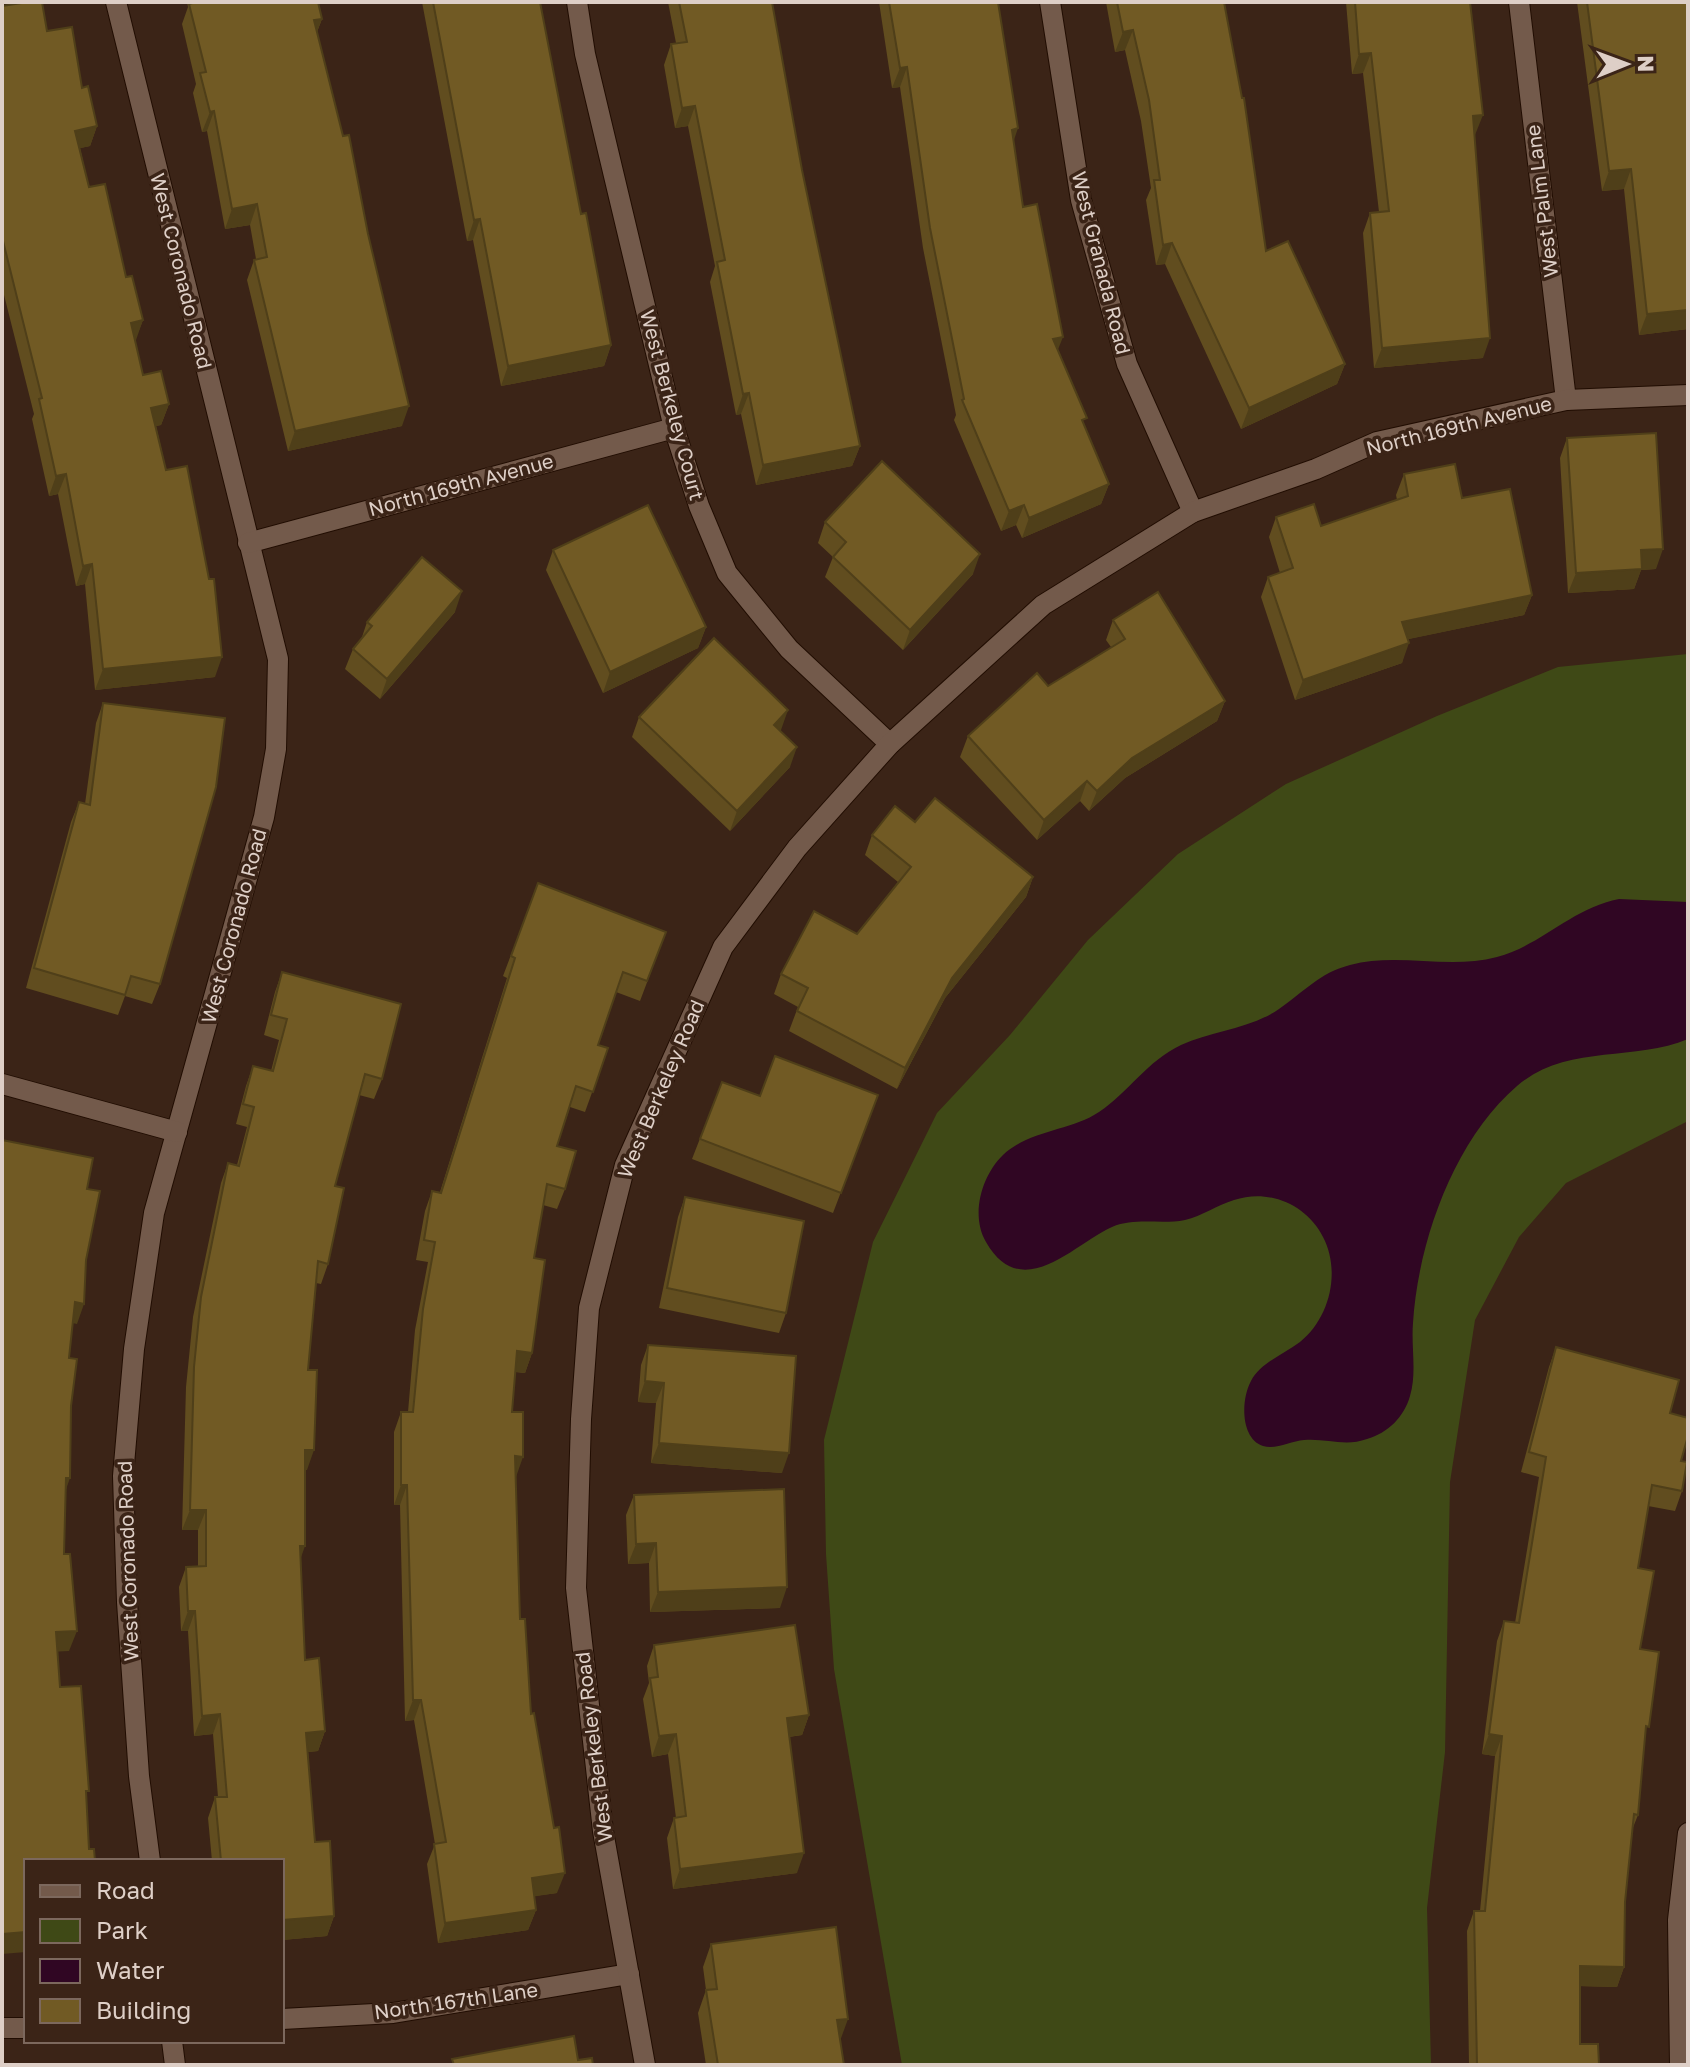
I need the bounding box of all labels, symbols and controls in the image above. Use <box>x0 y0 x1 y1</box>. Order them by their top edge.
north arrow <box>1586 24 1666 104</box>
text: N <box>1633 55 1660 72</box>
street label: West Palm Lane <box>1520 123 1562 279</box>
street label: West Granada Road <box>1068 169 1136 357</box>
street label: West Coronado Road <box>146 170 218 371</box>
street label: West Berkeley Court <box>636 307 710 503</box>
street label: North 169th Avenue <box>1363 390 1554 460</box>
street label: North 169th Avenue <box>366 448 556 520</box>
street label: West Coronado Road <box>195 826 271 1026</box>
street label: West Berkeley Road <box>612 996 709 1181</box>
street label: West Coronado Road <box>112 1460 142 1662</box>
street label: West Berkeley Road <box>569 1651 617 1844</box>
legend <box>24 1859 284 2043</box>
text: Road <box>96 1875 155 1904</box>
text: Park <box>96 1915 148 1944</box>
text: Water <box>96 1955 164 1984</box>
street label: North 167th Lane <box>372 1977 539 2023</box>
text: Building <box>96 1995 191 2024</box>

